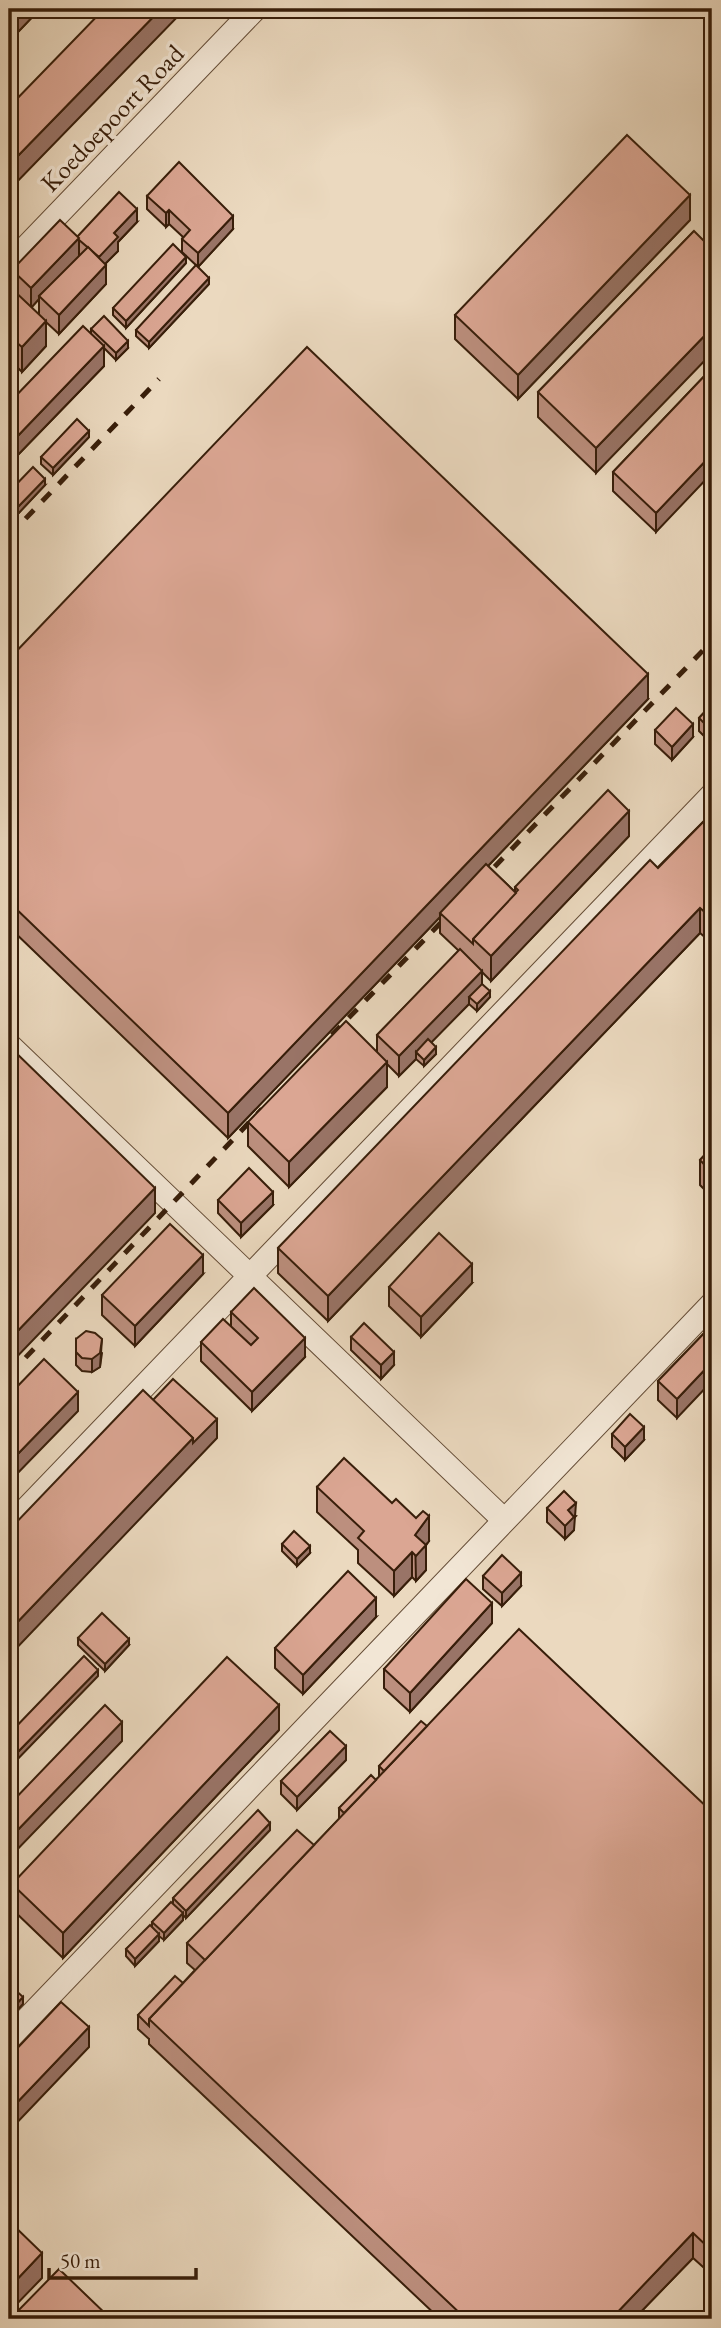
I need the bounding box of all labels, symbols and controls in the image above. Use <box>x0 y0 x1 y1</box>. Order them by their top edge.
street label: Koedoepoort Road <box>33 36 192 199</box>
scale bar <box>49 2237 196 2281</box>
text: 50 m <box>60 2247 101 2274</box>

